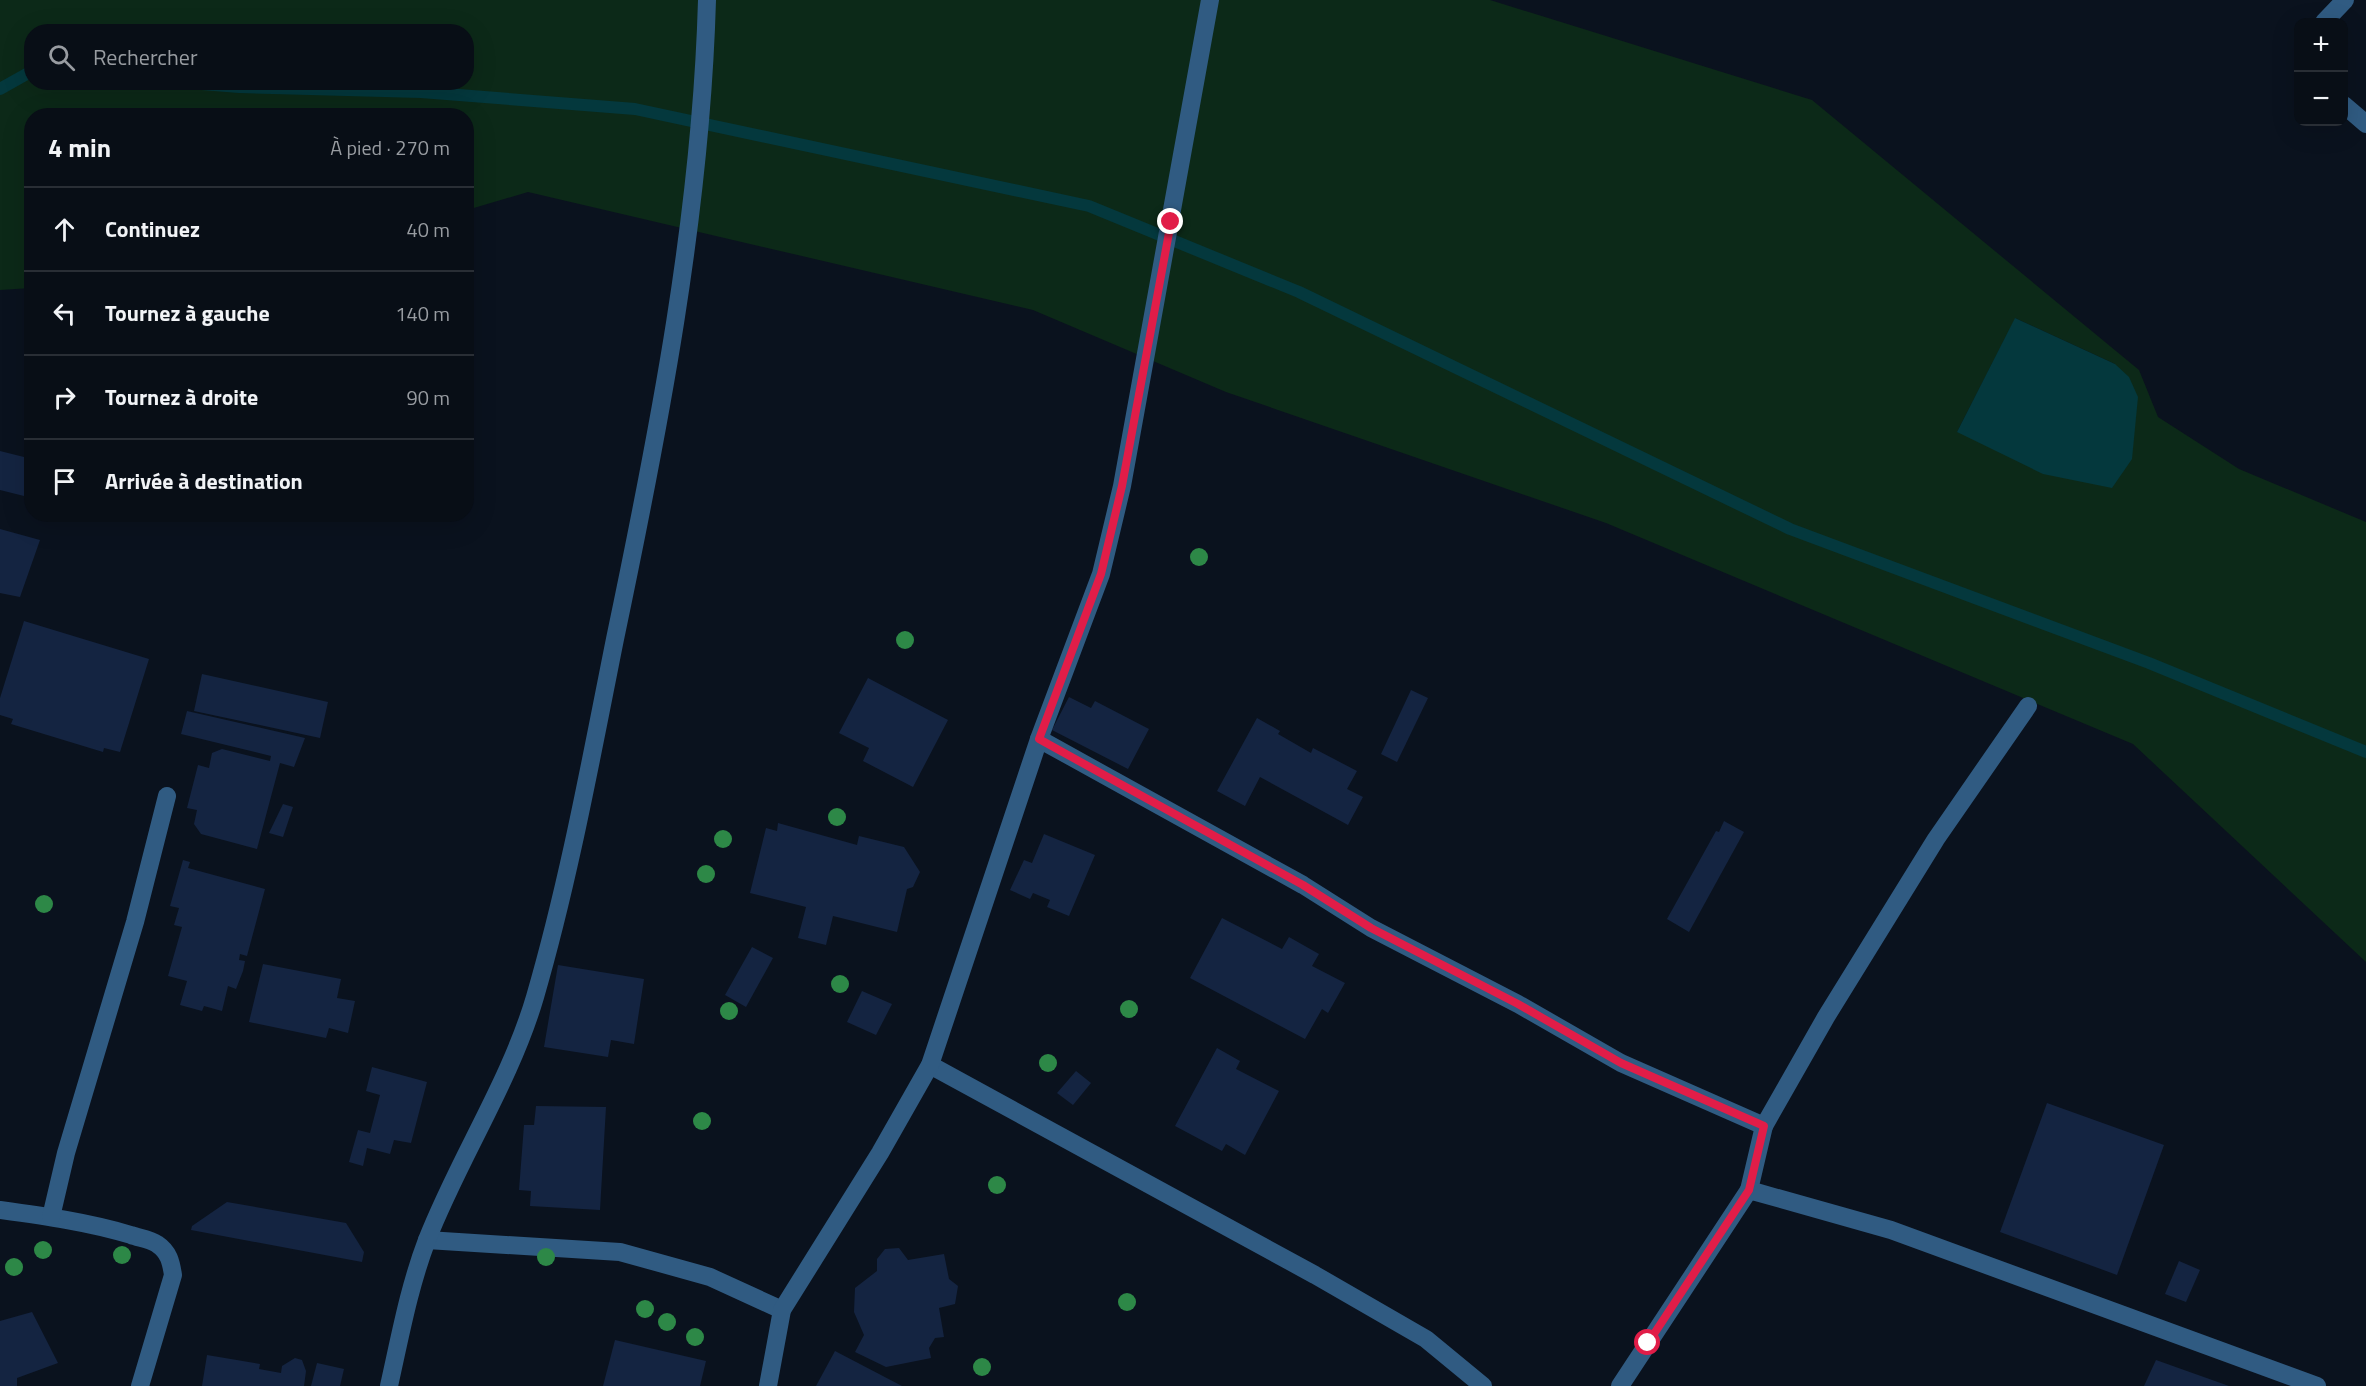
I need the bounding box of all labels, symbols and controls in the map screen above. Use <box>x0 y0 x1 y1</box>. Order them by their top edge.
map controls <box>2294 18 2348 126</box>
button: + <box>2294 18 2348 72</box>
search box <box>24 24 474 90</box>
text: Rechercher <box>93 40 198 74</box>
icon: search <box>45 41 78 74</box>
button: − <box>2294 72 2348 126</box>
text: 4 min <box>48 128 111 167</box>
text: À pied · 270 m <box>330 132 450 163</box>
route end <box>1157 208 1183 234</box>
text: Continuez <box>105 212 200 246</box>
icon: ahead <box>48 213 81 246</box>
text: 40 m <box>406 214 450 245</box>
text: Tournez à gauche <box>105 296 270 330</box>
icon: left <box>48 297 81 330</box>
text: 140 m <box>395 298 450 329</box>
text: Tournez à droite <box>105 380 258 414</box>
icon: right <box>48 381 81 414</box>
text: 90 m <box>406 382 450 413</box>
text: Arrivée à destination <box>105 464 303 498</box>
icon: arrive <box>48 465 81 498</box>
route start <box>1634 1329 1660 1355</box>

